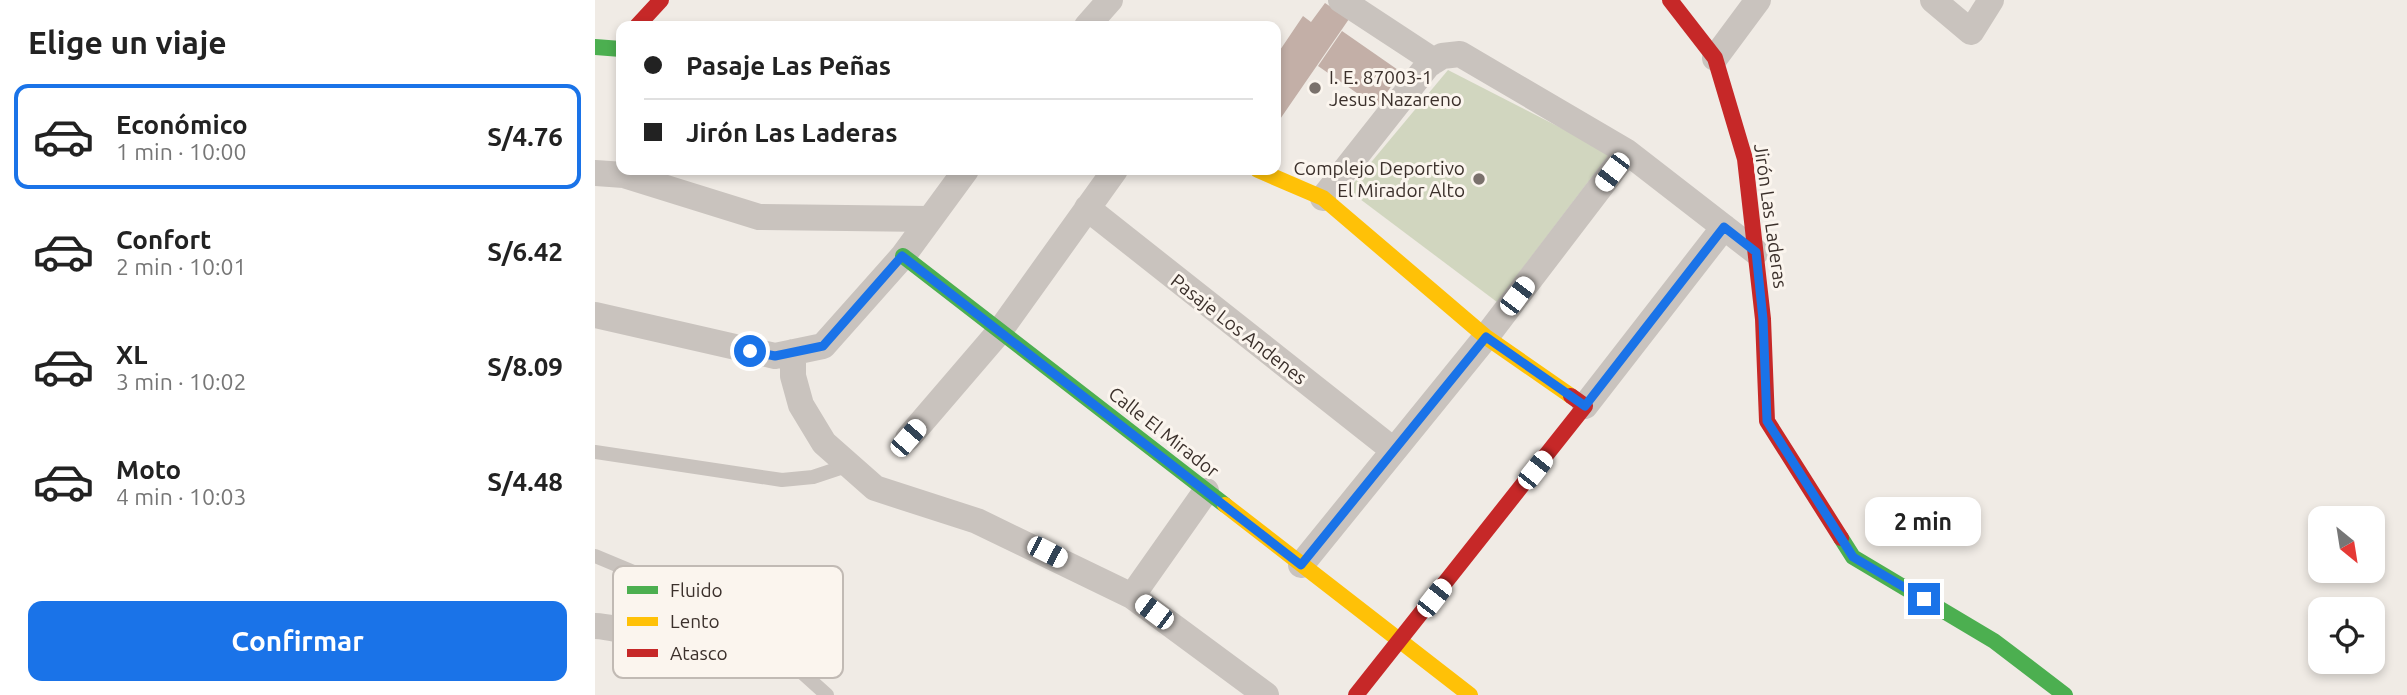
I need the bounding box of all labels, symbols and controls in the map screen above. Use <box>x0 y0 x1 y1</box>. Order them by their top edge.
text: Elige un viaje <box>28 24 227 60</box>
text: Pasaje Las Peñas <box>686 51 891 80</box>
place label: I. E. 87003-1 Jesus Nazareno <box>1329 66 1462 110</box>
marker: I. E. 87003-1 Jesus Nazareno <box>1307 80 1323 96</box>
icon: car <box>32 105 95 168</box>
text: Económico <box>116 110 248 139</box>
text: Jirón Las Laderas <box>686 118 897 147</box>
text: S/4.76 <box>487 122 563 151</box>
text: 1 min · 10:00 <box>116 139 247 164</box>
street label: Jirón Las Laderas <box>1750 142 1792 290</box>
car <box>1591 149 1634 195</box>
place label: Complejo Deportivo El Mirador Alto <box>1293 157 1465 201</box>
marker: Complejo Deportivo El Mirador Alto <box>1471 171 1487 187</box>
icon: car <box>32 220 95 283</box>
text: Confort <box>116 225 211 254</box>
text: S/6.42 <box>487 237 563 266</box>
text: 2 min · 10:01 <box>116 254 247 279</box>
street label: Pasaje Los Andenes <box>1167 269 1311 389</box>
car <box>1496 273 1539 319</box>
icon: car <box>32 335 95 398</box>
route start <box>734 335 766 367</box>
text: XL <box>116 340 147 369</box>
text: S/8.09 <box>487 352 563 381</box>
text: 3 min · 10:02 <box>116 369 247 394</box>
street label: Calle El Mirador <box>1105 382 1223 482</box>
car <box>887 415 930 461</box>
car <box>1514 447 1557 493</box>
icon: car <box>32 450 95 513</box>
text: Moto <box>116 455 181 484</box>
text: S/4.48 <box>487 467 563 496</box>
text: 4 min · 10:03 <box>116 484 247 509</box>
callout: 2 min <box>1866 498 1982 546</box>
north arrow <box>2308 506 2385 583</box>
map controls <box>2308 506 2385 674</box>
text: 2 min <box>1894 509 1952 534</box>
car <box>1024 533 1071 571</box>
legend <box>613 566 843 678</box>
car <box>1413 575 1456 621</box>
text: Fluido <box>670 579 723 601</box>
route end <box>1908 583 1940 615</box>
car <box>1131 591 1178 633</box>
button: locate <box>2308 597 2385 674</box>
button: Confirmar <box>28 601 567 681</box>
text: Lento <box>670 610 720 632</box>
text: Atasco <box>670 642 728 664</box>

